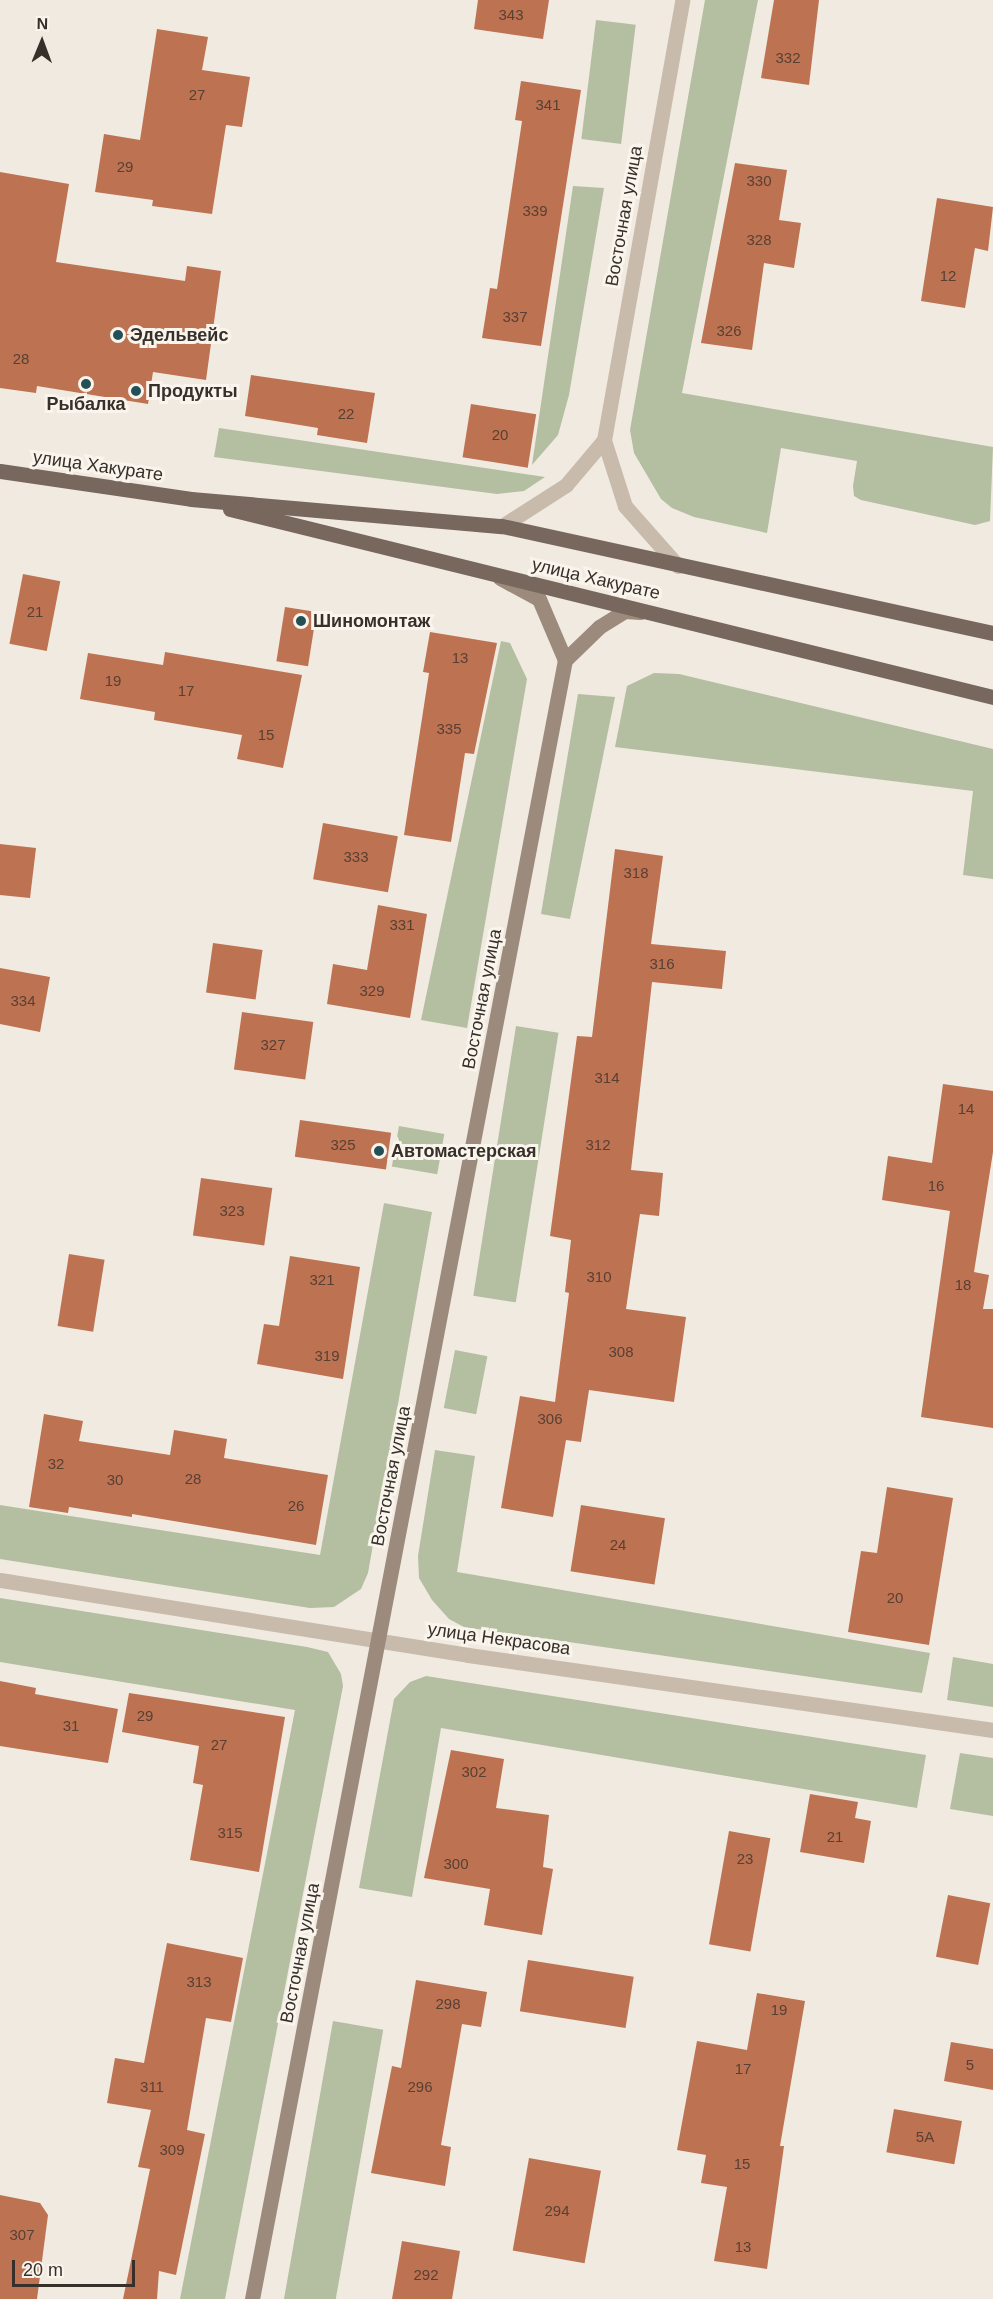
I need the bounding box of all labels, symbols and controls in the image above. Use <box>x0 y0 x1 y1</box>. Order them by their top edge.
house number: 343 <box>498 6 524 24</box>
north arrow <box>12 12 72 72</box>
text: N <box>36 15 48 32</box>
house number: 332 <box>775 49 801 67</box>
house number: 27 <box>189 86 205 104</box>
house number: 341 <box>535 96 561 114</box>
street label: Восточная улица <box>601 144 647 288</box>
house number: 29 <box>117 158 133 176</box>
house number: 330 <box>746 172 772 190</box>
house number: 339 <box>522 202 548 220</box>
house number: 328 <box>746 231 772 249</box>
house number: 12 <box>940 267 956 285</box>
house number: 337 <box>502 308 528 326</box>
house number: 326 <box>716 322 742 340</box>
place label: Эдельвейс <box>130 324 228 346</box>
marker: Эдельвейс <box>111 328 125 342</box>
house number: 28 <box>13 350 29 368</box>
marker: Рыбалка <box>79 377 93 391</box>
place label: Продукты <box>148 380 238 402</box>
marker: Продукты <box>129 384 143 398</box>
place label: Рыбалка <box>47 393 125 415</box>
house number: 22 <box>338 405 354 423</box>
house number: 20 <box>492 426 508 444</box>
street label: улица Хакурате <box>32 446 164 486</box>
street label: улица Хакурате <box>530 554 662 604</box>
house number: 21 <box>27 603 43 621</box>
place label: Шиномонтаж <box>313 610 430 632</box>
marker: Шиномонтаж <box>294 614 308 628</box>
house number: 13 <box>452 649 468 667</box>
house number: 19 <box>105 672 121 690</box>
house number: 17 <box>178 682 194 700</box>
house number: 335 <box>436 720 462 738</box>
house number: 15 <box>258 726 274 744</box>
house number: 333 <box>343 848 369 866</box>
house number: 318 <box>623 864 649 882</box>
house number: 331 <box>389 916 415 934</box>
street label: Восточная улица <box>458 927 506 1071</box>
house number: 316 <box>649 955 675 973</box>
house number: 329 <box>359 982 385 1000</box>
house number: 334 <box>10 992 36 1010</box>
house number: 327 <box>260 1036 286 1054</box>
house number: 314 <box>594 1069 620 1087</box>
house number: 14 <box>958 1100 974 1118</box>
house number: 325 <box>330 1136 356 1154</box>
house number: 312 <box>585 1136 611 1154</box>
place label: Автомастерская <box>391 1140 537 1162</box>
marker: Автомастерская <box>372 1144 386 1158</box>
house number: 16 <box>928 1177 944 1195</box>
house number: 323 <box>219 1202 245 1220</box>
house number: 310 <box>586 1268 612 1286</box>
house number: 321 <box>309 1271 335 1289</box>
house number: 18 <box>955 1276 971 1294</box>
house number: 308 <box>608 1343 634 1361</box>
house number: 319 <box>314 1347 340 1365</box>
street label: Восточная улица <box>367 1404 415 1548</box>
house number: 306 <box>537 1410 563 1428</box>
house number: 32 <box>48 1455 64 1473</box>
house number: 28 <box>185 1470 201 1488</box>
house number: 30 <box>107 1471 123 1489</box>
house number: 26 <box>288 1497 304 1515</box>
house number: 24 <box>610 1536 626 1554</box>
house number: 20 <box>887 1589 903 1607</box>
street label: улица Некрасова <box>426 1618 572 1660</box>
house number: 29 <box>137 1707 153 1725</box>
house number: 31 <box>63 1717 79 1735</box>
house number: 27 <box>211 1736 227 1754</box>
house number: 302 <box>461 1763 487 1781</box>
house number: 315 <box>217 1824 243 1842</box>
house number: 21 <box>827 1828 843 1846</box>
house number: 23 <box>737 1850 753 1868</box>
house number: 300 <box>443 1855 469 1873</box>
street label: Восточная улица <box>276 1881 324 2025</box>
house number: 313 <box>186 1973 212 1991</box>
house number: 298 <box>435 1995 461 2013</box>
house number: 19 <box>771 2001 787 2019</box>
house number: 5 <box>966 2056 974 2074</box>
house number: 17 <box>735 2060 751 2078</box>
house number: 311 <box>140 2078 164 2096</box>
house number: 296 <box>407 2078 433 2096</box>
house number: 5А <box>916 2128 934 2146</box>
house number: 309 <box>159 2141 185 2159</box>
house number: 15 <box>734 2155 750 2173</box>
house number: 294 <box>544 2202 570 2220</box>
house number: 307 <box>9 2226 35 2244</box>
house number: 13 <box>735 2238 751 2256</box>
scale bar <box>15 2248 138 2286</box>
text: 20 m <box>23 2260 63 2280</box>
house number: 292 <box>413 2266 439 2284</box>

